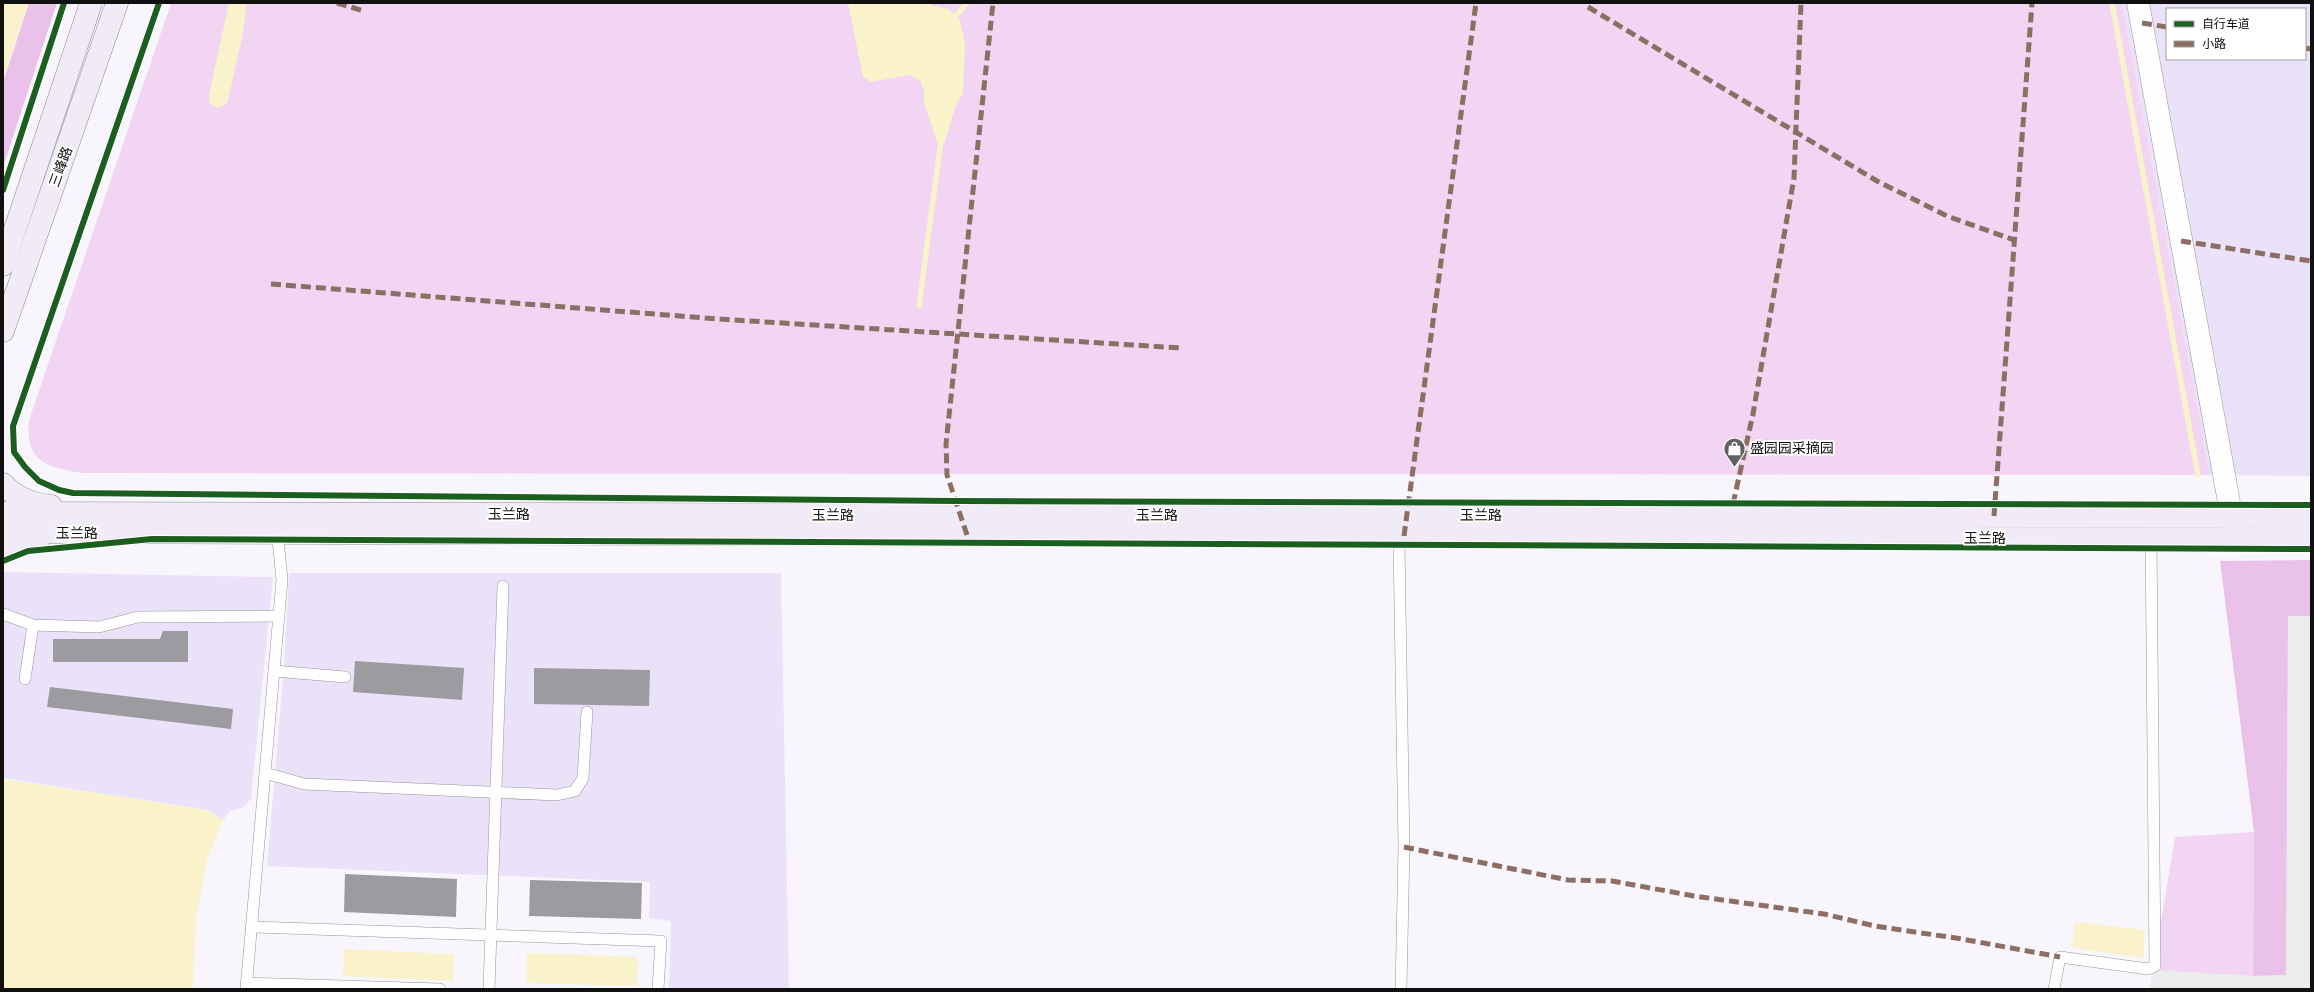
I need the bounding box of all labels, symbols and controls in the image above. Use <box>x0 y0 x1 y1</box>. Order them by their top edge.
legend <box>2166 8 2306 60</box>
text: 自行车道 <box>2202 17 2250 31</box>
text: 小路 <box>2202 37 2226 51</box>
street label: 三峰路 <box>46 144 76 190</box>
shop icon: 盛园园采摘园 <box>1722 435 1748 468</box>
place label: 盛园园采摘园 <box>1750 440 1834 457</box>
street label: 玉兰路 <box>488 506 530 523</box>
street label: 玉兰路 <box>812 507 854 524</box>
street label: 玉兰路 <box>1136 507 1178 524</box>
street label: 玉兰路 <box>1460 507 1502 524</box>
street label: 玉兰路 <box>56 525 98 542</box>
street label: 玉兰路 <box>1964 530 2006 547</box>

